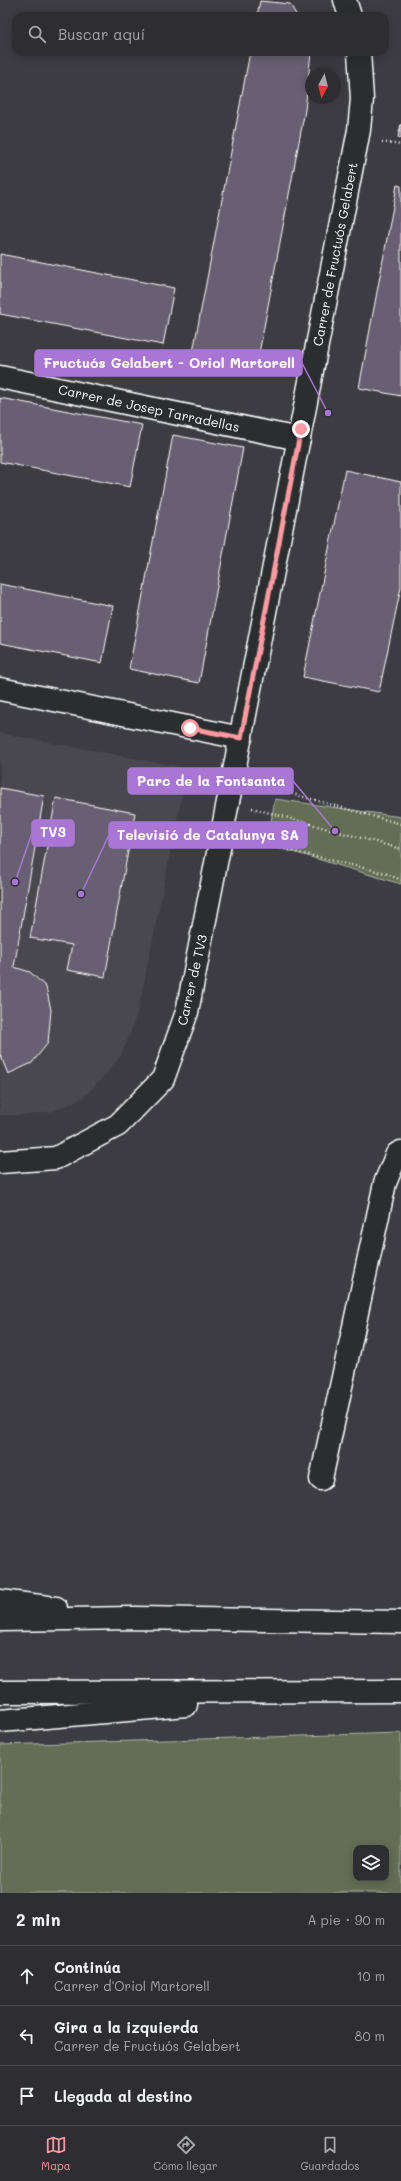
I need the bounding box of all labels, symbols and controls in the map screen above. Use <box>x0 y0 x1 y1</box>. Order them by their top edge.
search box <box>12 12 389 56</box>
icon: search <box>26 23 48 45</box>
text: Buscar aquí <box>58 24 145 44</box>
north arrow <box>305 68 341 104</box>
street label: Carrer de Fructuós Gelabert <box>308 160 361 347</box>
callout: Fructuós Gelabert - Oriol Martorell <box>35 350 302 376</box>
text: Fructuós Gelabert - Oriol Martorell <box>43 353 295 372</box>
street label: Carrer de Josep Tarradellas <box>57 380 241 435</box>
route end <box>292 420 310 438</box>
route start <box>181 719 199 737</box>
callout: Parc de la Fontsanta <box>128 768 293 794</box>
text: Parc de la Fontsanta <box>137 771 286 790</box>
callout: TV3 <box>32 820 74 846</box>
text: TV3 <box>40 822 66 841</box>
callout: Televisió de Catalunya SA <box>109 822 307 848</box>
text: Televisió de Catalunya SA <box>117 825 299 844</box>
street label: Carrer de TV3 <box>173 932 210 1027</box>
map controls <box>353 1845 389 1881</box>
button: layers <box>353 1845 389 1881</box>
text: 2 min <box>16 1908 61 1930</box>
text: A pie · 90 m <box>308 1911 385 1928</box>
text: Continúa <box>54 1957 121 1977</box>
icon: ahead <box>16 1965 38 1987</box>
text: 10 m <box>357 1967 385 1984</box>
text: Carrer d'Oriol Martorell <box>54 1977 210 1994</box>
text: Gira a la izquierda <box>54 2017 199 2037</box>
icon: left <box>16 2025 38 2047</box>
text: 80 m <box>355 2027 385 2044</box>
text: Carrer de Fructuós Gelabert <box>54 2037 241 2054</box>
icon: arrive <box>16 2085 38 2107</box>
text: Llegada al destino <box>54 2086 192 2106</box>
tab: Mapa <box>41 2134 71 2173</box>
tab: Cómo llegar <box>153 2134 218 2173</box>
tab: Guardados <box>300 2134 360 2173</box>

